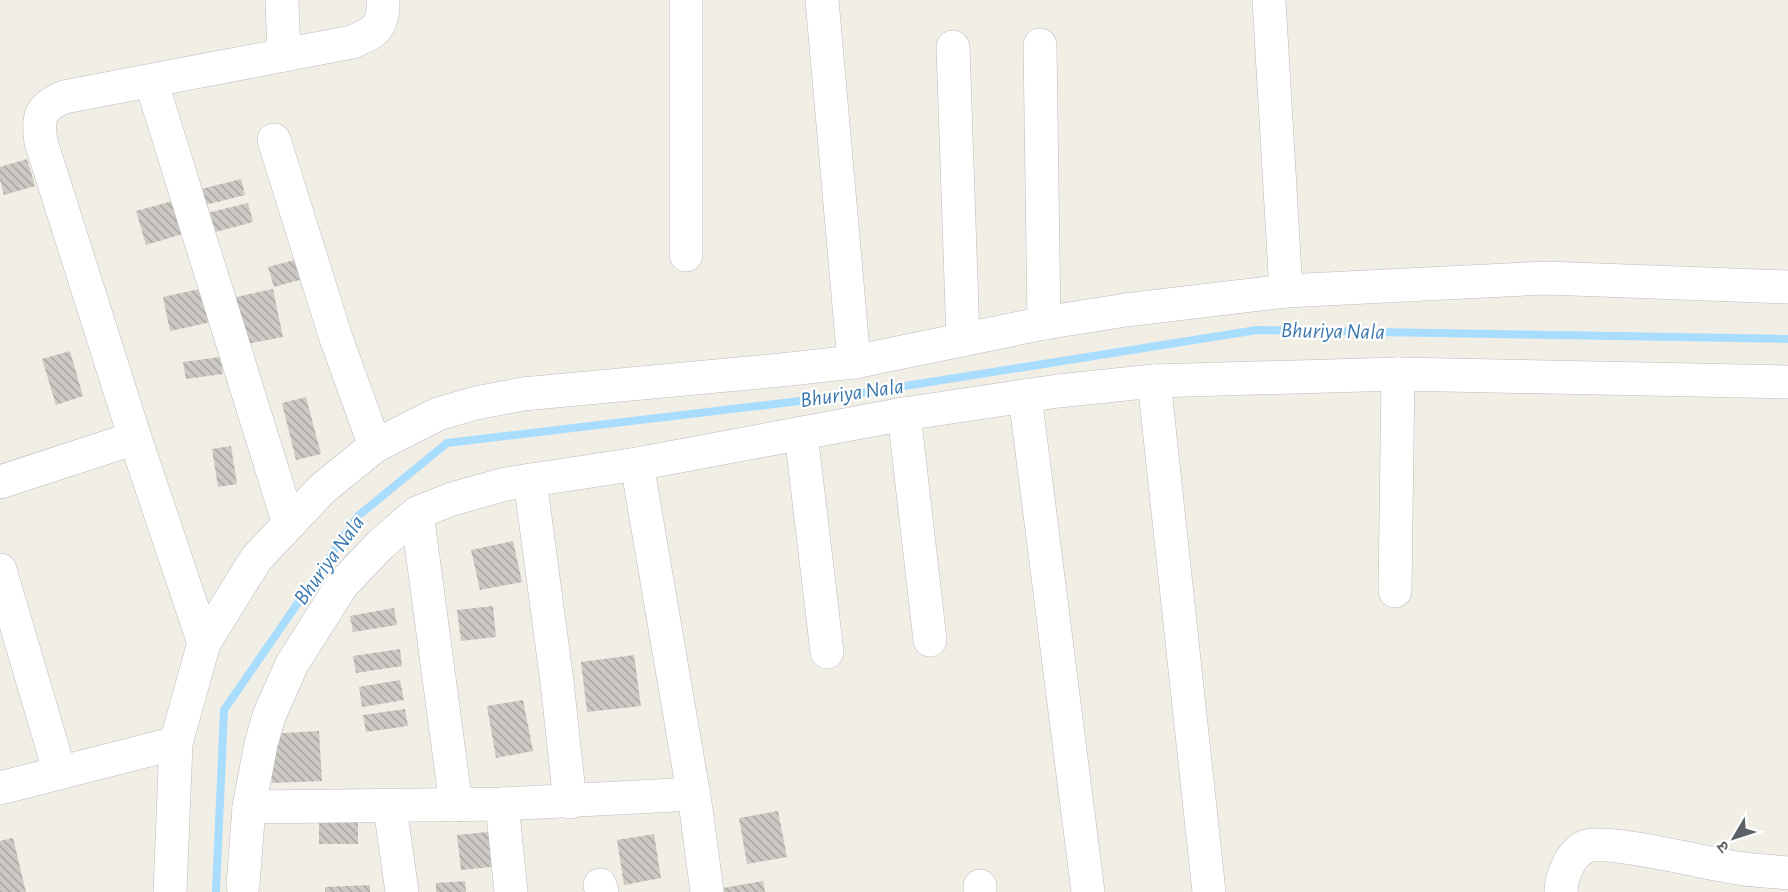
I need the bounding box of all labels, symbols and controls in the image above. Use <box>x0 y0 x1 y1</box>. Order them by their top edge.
water label: Bhuriya Nala <box>1281 319 1385 343</box>
water label: Bhuriya Nala <box>799 375 905 411</box>
water label: Bhuriya Nala <box>289 511 369 609</box>
north arrow <box>1704 808 1764 868</box>
text: उ <box>1714 838 1732 855</box>

